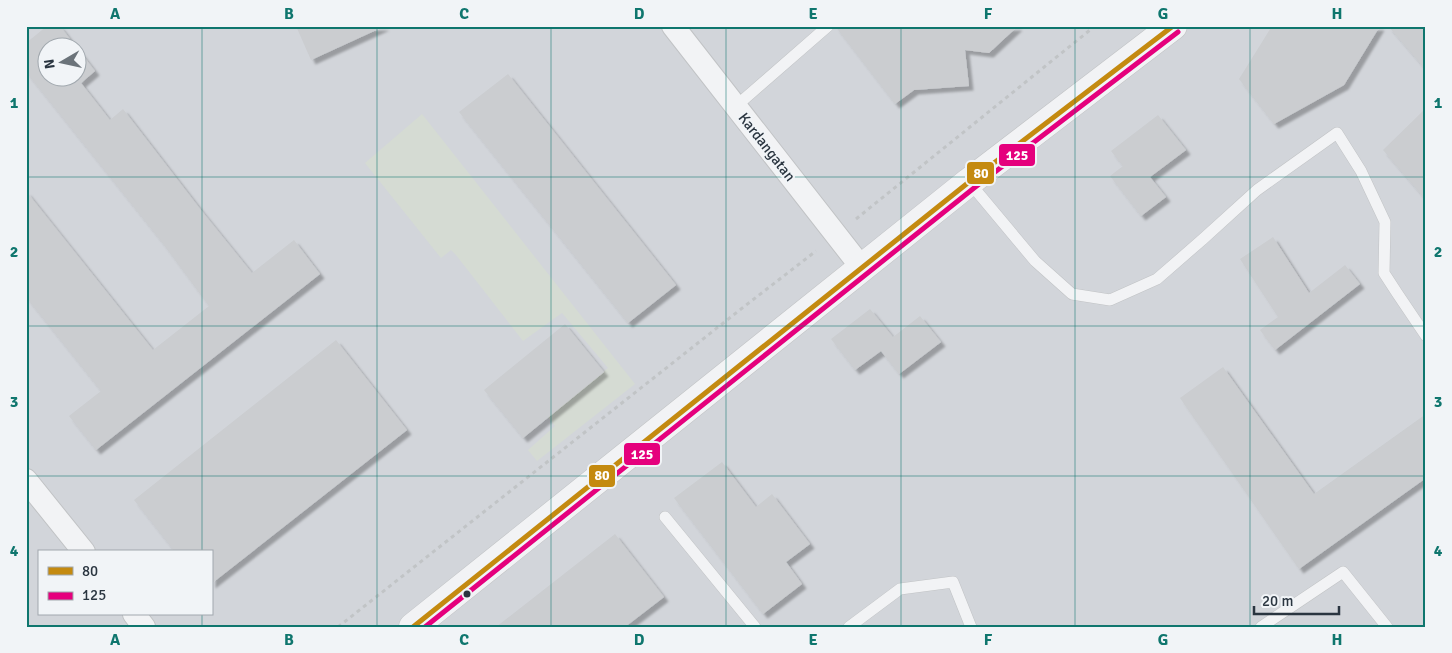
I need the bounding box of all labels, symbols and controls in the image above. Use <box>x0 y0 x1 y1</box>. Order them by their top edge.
text: A <box>110 4 121 24</box>
text: B <box>284 4 294 24</box>
text: C <box>459 4 469 24</box>
text: D <box>634 4 645 24</box>
text: E <box>808 4 818 24</box>
text: F <box>984 4 993 24</box>
text: G <box>1158 4 1168 24</box>
text: H <box>1332 4 1342 24</box>
north arrow <box>38 38 88 88</box>
text: N <box>40 58 59 70</box>
text: 1 <box>10 93 19 113</box>
text: 1 <box>1434 93 1443 113</box>
street label: Kardangatan <box>735 109 799 185</box>
line badge: 125 <box>998 143 1036 167</box>
text: 125 <box>1006 147 1028 164</box>
line badge: 80 <box>966 161 995 185</box>
text: 80 <box>973 165 989 182</box>
text: 2 <box>10 242 18 262</box>
text: 2 <box>1434 242 1442 262</box>
text: 3 <box>10 392 18 412</box>
text: 3 <box>1434 392 1442 412</box>
line badge: 125 <box>623 442 661 466</box>
text: 125 <box>631 446 653 463</box>
line badge: 80 <box>588 464 616 488</box>
text: 80 <box>594 467 610 484</box>
text: 4 <box>10 541 19 561</box>
text: 4 <box>1434 541 1443 561</box>
legend <box>38 550 212 616</box>
text: 80 <box>82 562 98 580</box>
scale bar <box>1254 583 1340 615</box>
text: 125 <box>82 586 106 604</box>
unlabelled marker <box>462 589 472 599</box>
text: 20 m <box>1262 592 1293 610</box>
text: A <box>110 630 121 650</box>
text: B <box>284 630 294 650</box>
text: C <box>459 630 469 650</box>
text: D <box>634 630 645 650</box>
text: E <box>808 630 818 650</box>
text: F <box>984 630 993 650</box>
text: G <box>1158 630 1168 650</box>
text: H <box>1332 630 1342 650</box>

